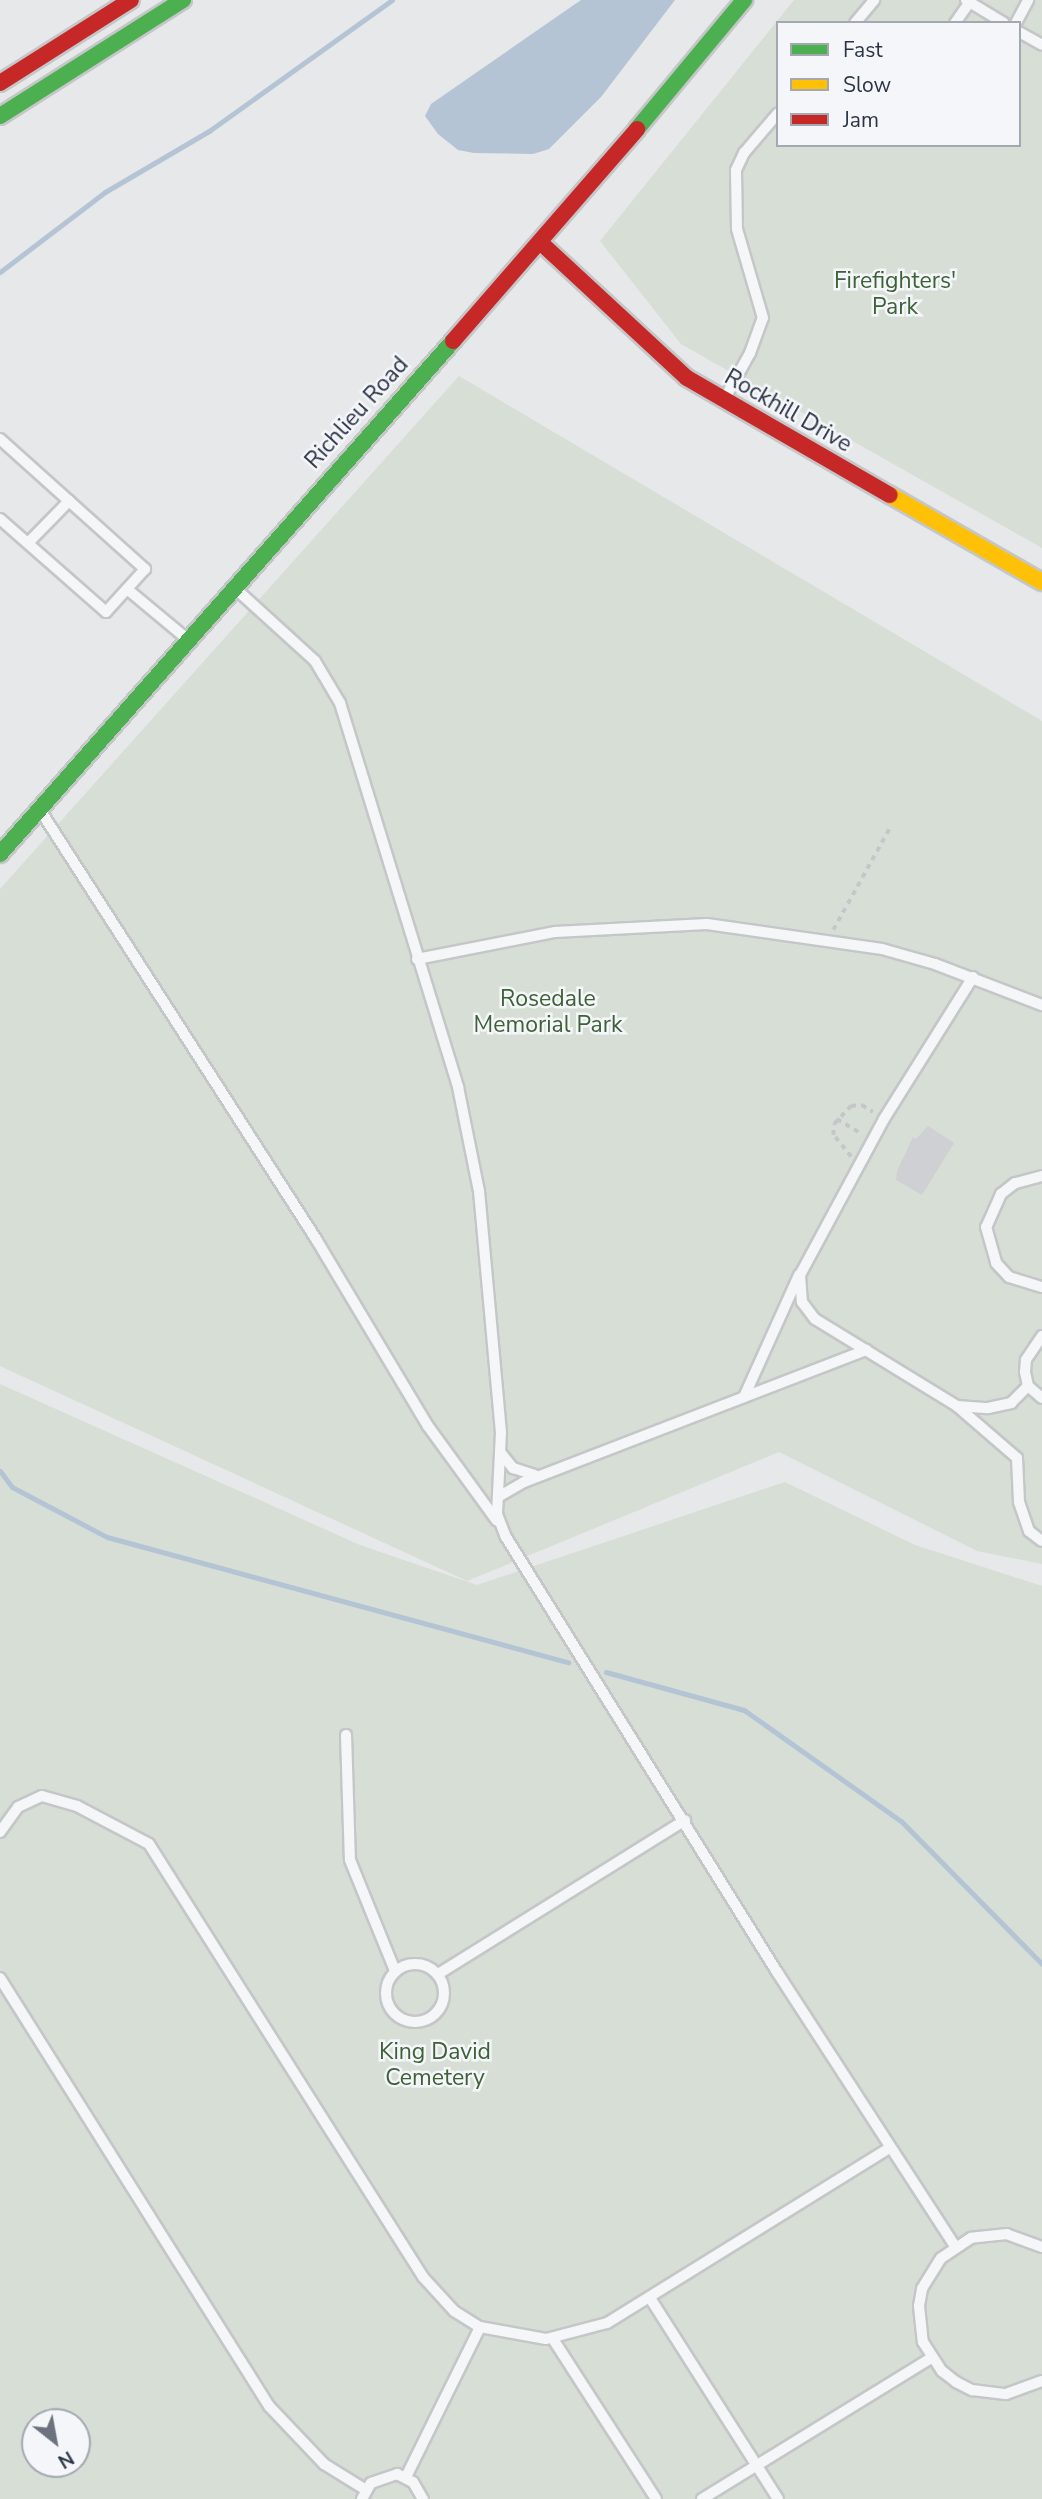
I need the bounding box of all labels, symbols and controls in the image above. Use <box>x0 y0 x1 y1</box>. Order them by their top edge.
legend <box>776 21 1021 147</box>
text: Fast <box>843 36 883 64</box>
text: Slow <box>843 71 891 99</box>
text: Jam <box>843 106 879 134</box>
park label: Firefighters' Park <box>834 267 956 321</box>
street label: Richlieu Road <box>300 351 414 475</box>
street label: Rockhill Drive <box>719 363 857 459</box>
park label: Rosedale Memorial Park <box>474 985 622 1039</box>
park label: King David Cemetery <box>379 2038 491 2092</box>
north arrow <box>21 2408 91 2478</box>
text: N <box>53 2444 79 2474</box>

